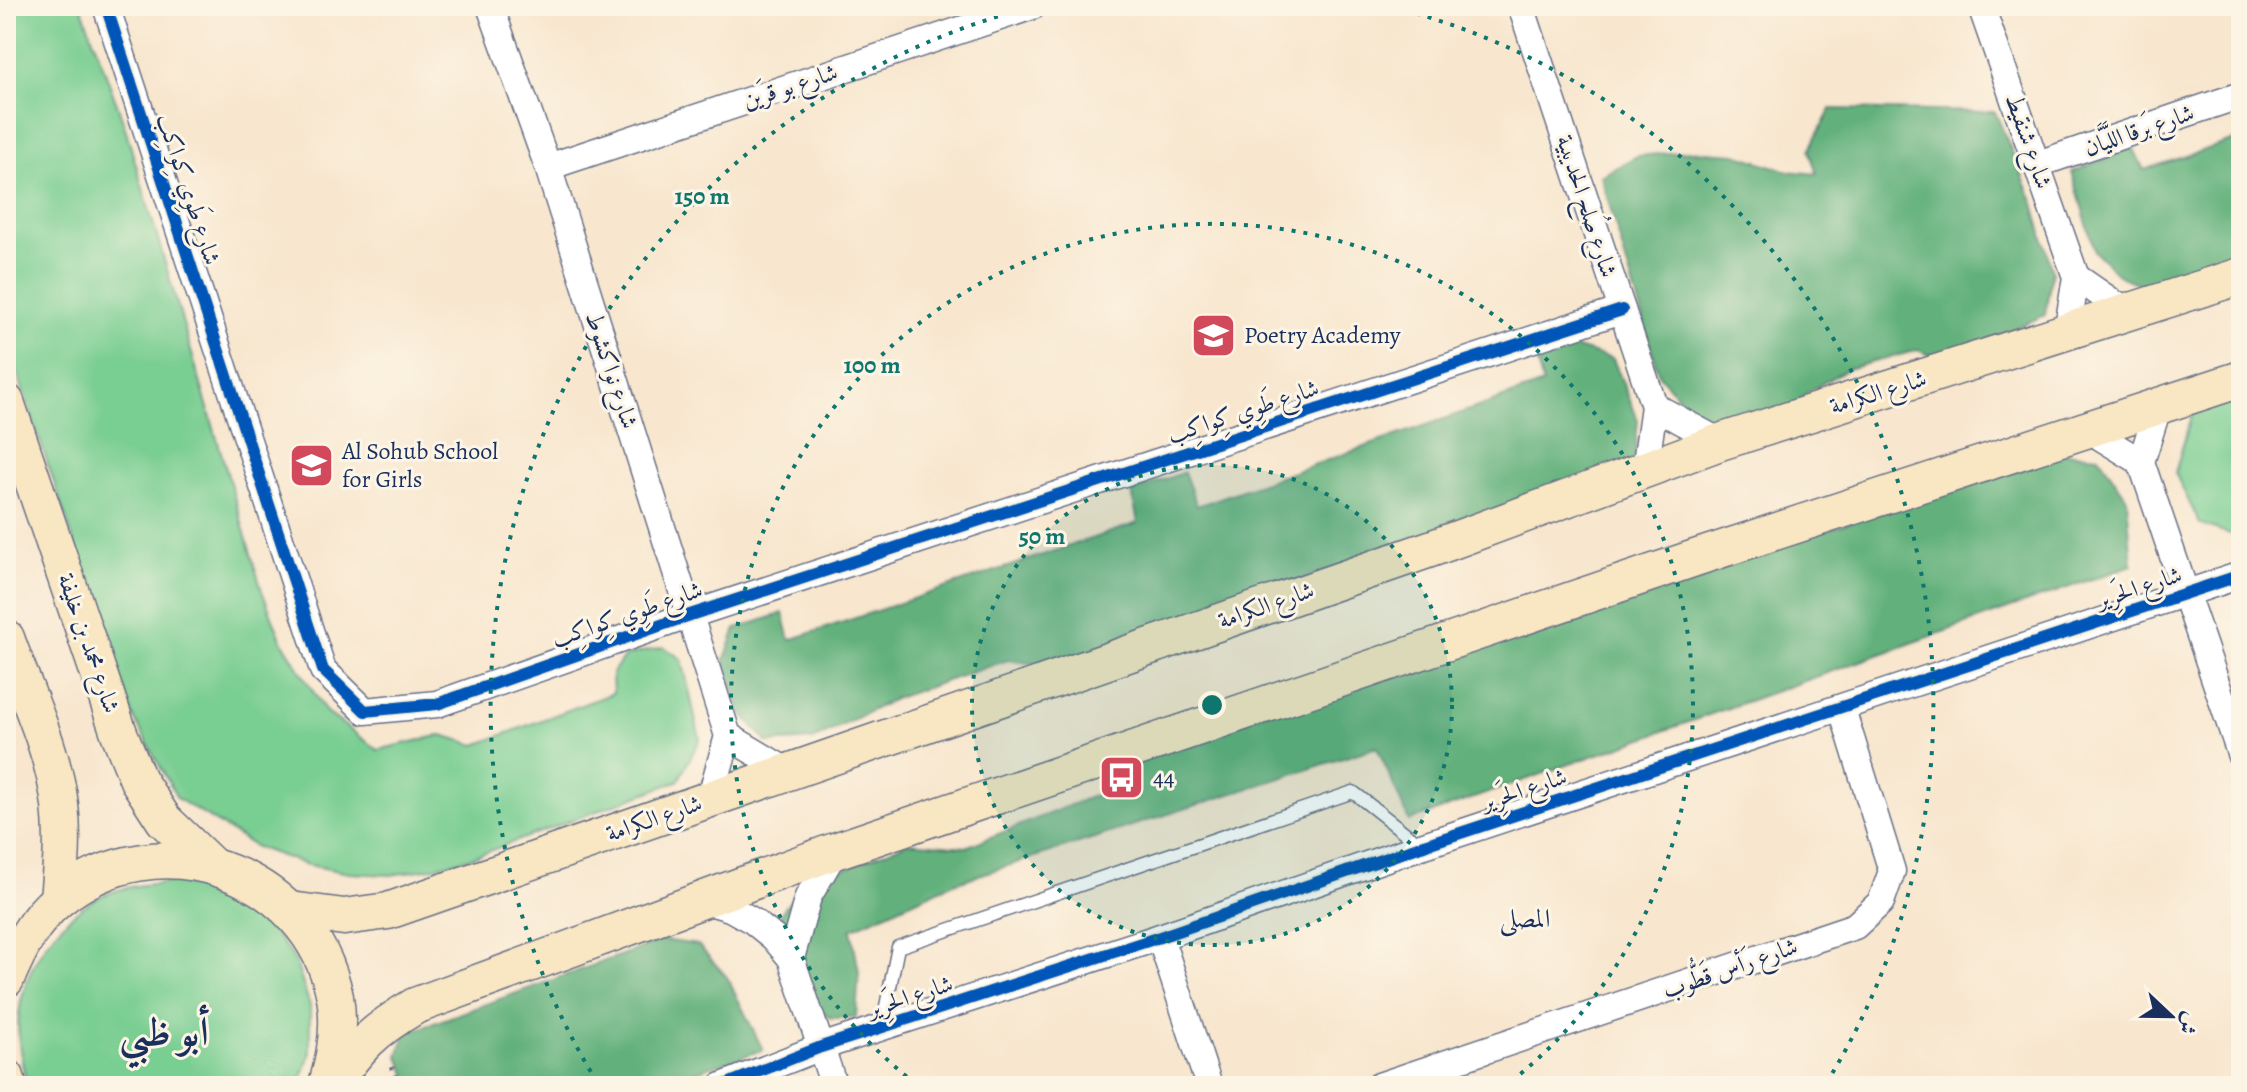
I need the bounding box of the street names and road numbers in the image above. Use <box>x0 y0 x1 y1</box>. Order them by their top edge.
street label: شارع بو قرَين <box>738 55 843 120</box>
street label: شارع شنقيط <box>1994 89 2060 194</box>
street label: شارع بَرقا اللَّيَّان <box>2078 92 2200 168</box>
street label: شارع طَوِي كِواكِب <box>146 109 230 270</box>
street label: شارع صُلح الحديبية <box>1544 129 1629 283</box>
street label: شارع نواكشوط <box>574 307 646 434</box>
street label: شارع الكرامة <box>1826 362 1932 426</box>
street label: شارع طَوِي كِواكِب <box>1163 370 1324 454</box>
street label: شارع الحَرِير <box>2089 557 2187 621</box>
street label: شارع محمد بن خليفة <box>46 569 128 719</box>
street label: شارع طَوِي كِواكِب <box>547 572 708 659</box>
street label: شارع الكرامة <box>1214 574 1320 640</box>
street label: شارع الحَرِير <box>1474 759 1572 823</box>
street label: شارع الكرامة <box>602 787 708 853</box>
street label: شارع رَأس قَطُّوب <box>1656 923 1803 1010</box>
street label: شارع الحَرِير <box>860 966 958 1030</box>

